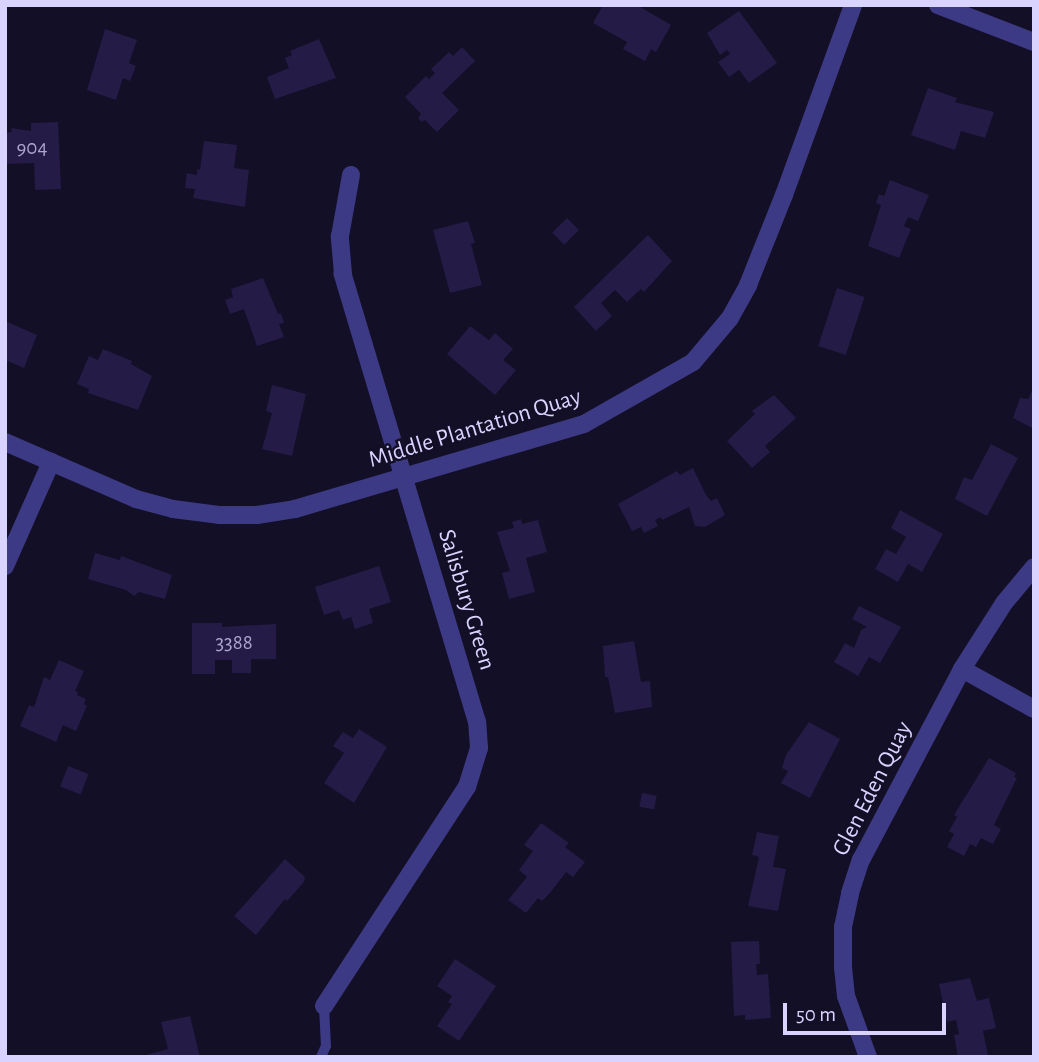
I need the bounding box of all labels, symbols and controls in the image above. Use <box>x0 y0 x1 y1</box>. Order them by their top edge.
house number: 904 <box>16 135 48 161</box>
street label: Middle Plantation Quay <box>365 383 585 475</box>
street label: Salisbury Green <box>431 526 501 674</box>
house number: 3388 <box>215 630 253 656</box>
street label: Glen Eden Quay <box>827 717 919 861</box>
scale bar <box>787 988 950 1032</box>
text: 50 m <box>796 1004 836 1025</box>

